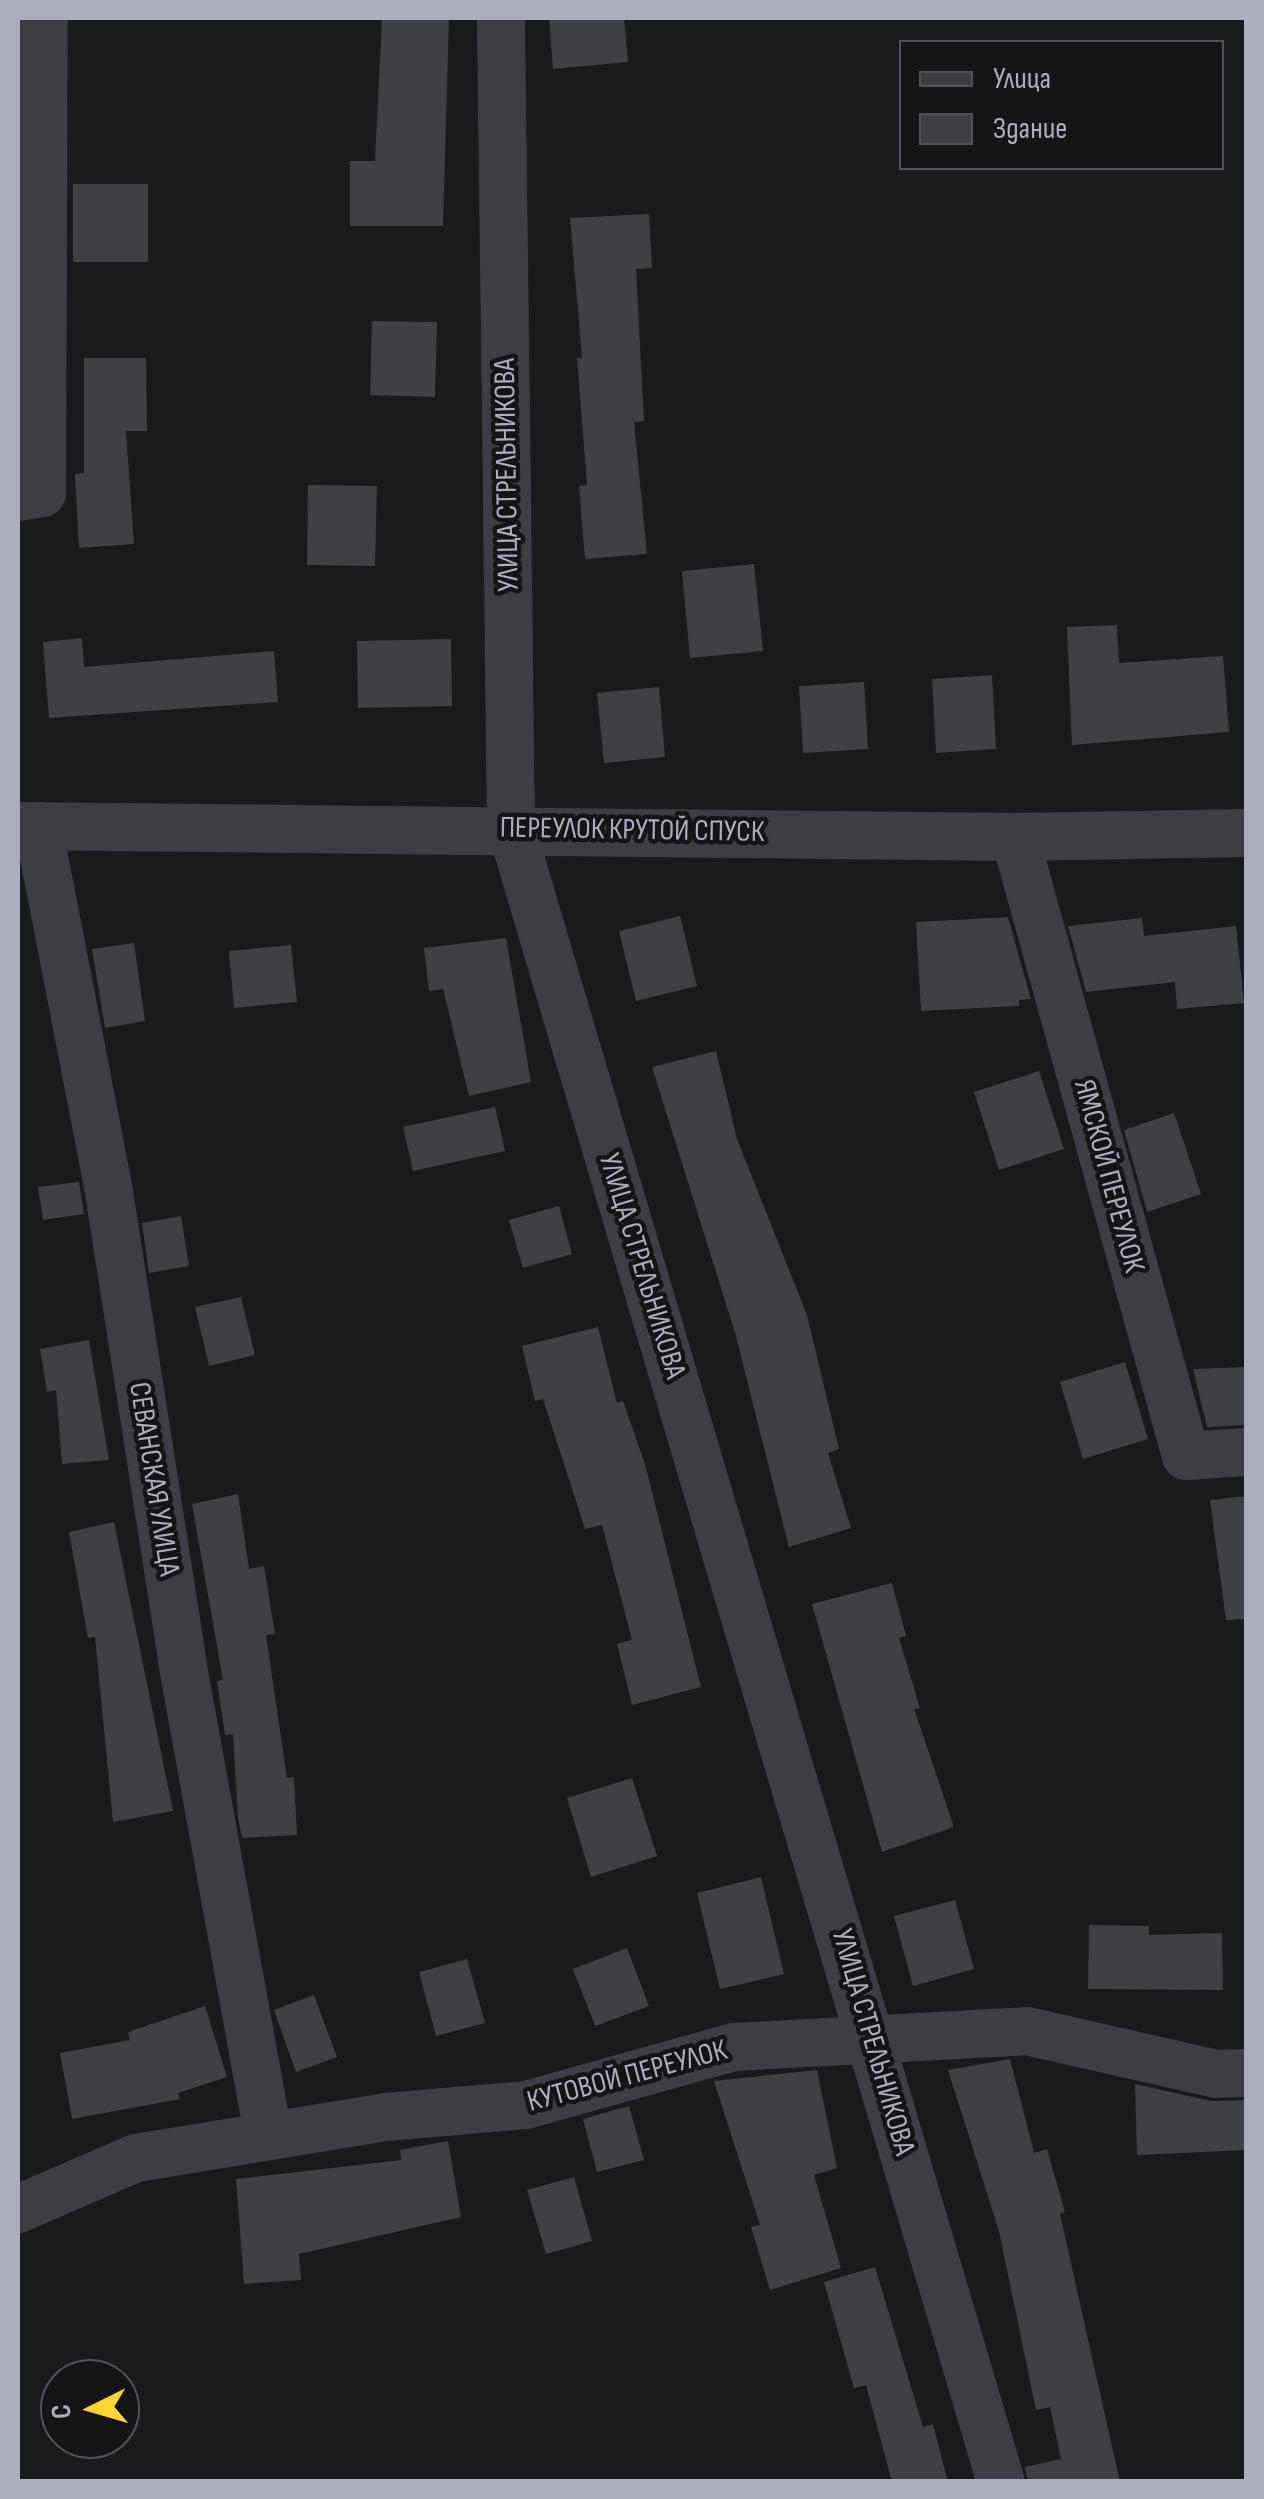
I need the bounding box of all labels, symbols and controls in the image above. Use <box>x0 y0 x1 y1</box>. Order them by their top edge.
legend <box>899 40 1224 170</box>
text: Улица <box>993 61 1051 97</box>
text: Здание <box>993 111 1067 147</box>
street label: УЛИЦА СТРЕЛЬНИКОВА <box>487 358 527 592</box>
street label: ПЕРЕУЛОК КРУТОЙ СПУСК <box>499 810 765 850</box>
street label: ЯМСКОЙ ПЕРЕУЛОК <box>1066 1076 1152 1276</box>
street label: УЛИЦА СТРЕЛЬНИКОВА <box>591 1149 693 1383</box>
street label: СЕВАНСКАЯ УЛИЦА <box>121 1380 187 1578</box>
street label: УЛИЦА СТРЕЛЬНИКОВА <box>823 1925 923 2159</box>
street label: КУТОВОЙ ПЕРЕУЛОК <box>523 2032 731 2120</box>
north arrow <box>40 2359 140 2459</box>
text: С <box>45 2403 79 2420</box>

